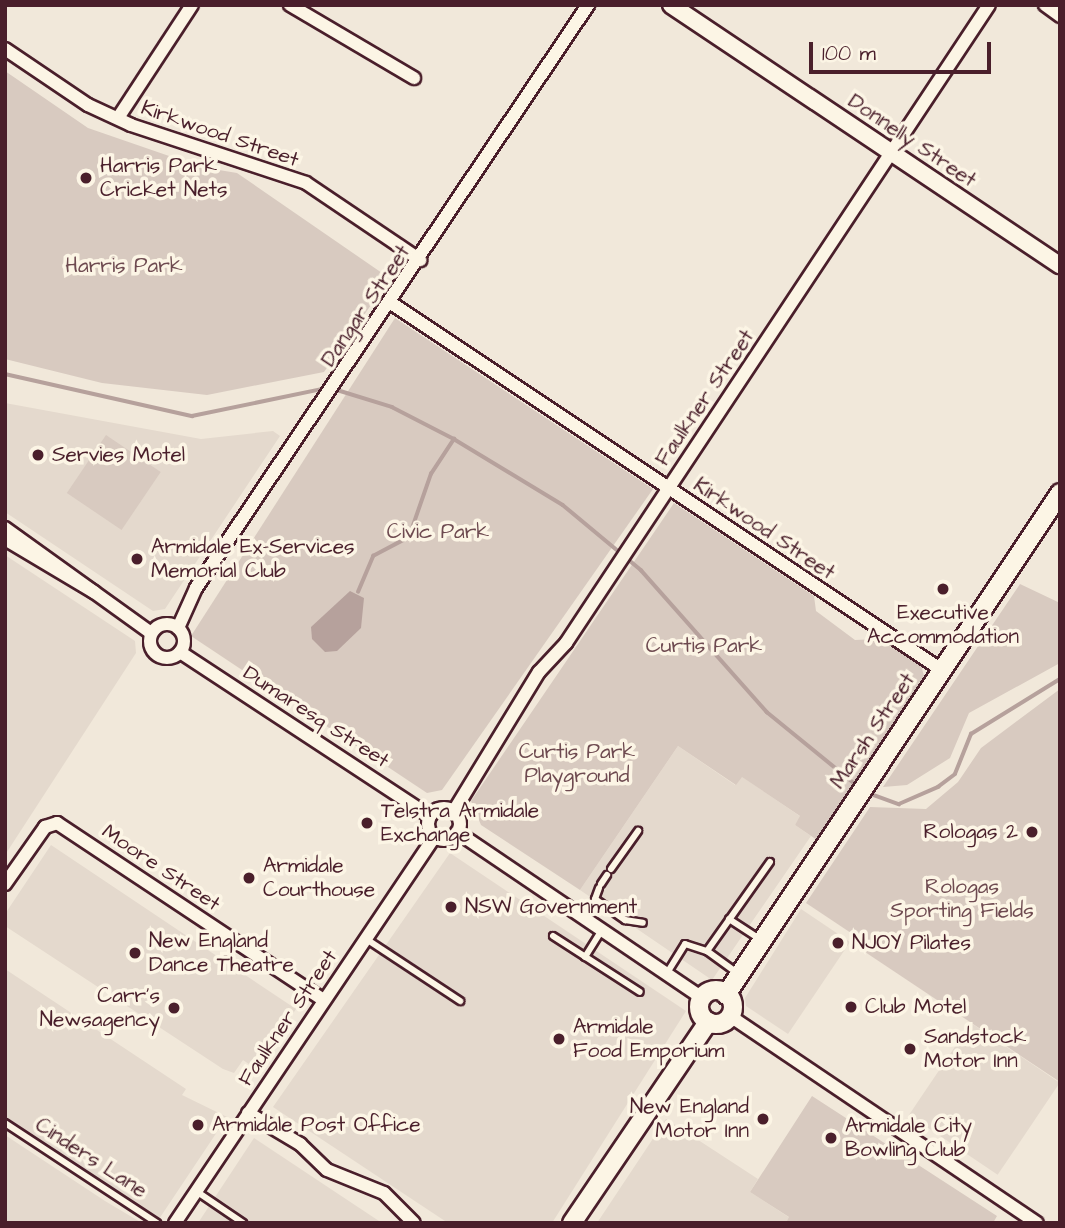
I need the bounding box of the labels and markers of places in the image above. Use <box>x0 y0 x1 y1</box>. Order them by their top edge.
place label: Harris Park Cricket Nets <box>100 153 228 203</box>
marker: Harris Park Cricket Nets <box>78 170 94 186</box>
place label: Servies Motel <box>52 442 185 468</box>
marker: Servies Motel <box>30 447 46 463</box>
place label: Armidale Ex-Services Memorial Club <box>151 534 355 584</box>
marker: Armidale Ex-Services Memorial Club <box>129 551 145 567</box>
marker: Executive Accommodation <box>935 581 951 597</box>
place label: Executive Accommodation <box>867 600 1019 650</box>
place label: Telstra Armidale Exchange <box>381 798 539 848</box>
marker: Telstra Armidale Exchange <box>359 815 375 831</box>
place label: Rologas 2 <box>924 819 1018 845</box>
marker: Rologas 2 <box>1024 824 1040 840</box>
place label: Armidale Courthouse <box>263 853 375 903</box>
marker: Armidale Courthouse <box>241 870 257 886</box>
place label: NSW Government <box>465 894 637 920</box>
marker: NSW Government <box>443 899 459 915</box>
place label: New England Dance Theatre <box>149 928 294 978</box>
place label: NJOY Pilates <box>852 930 971 956</box>
marker: NJOY Pilates <box>830 935 846 951</box>
marker: New England Dance Theatre <box>127 945 143 961</box>
place label: Carr's Newsagency <box>40 983 160 1033</box>
place label: Club Motel <box>865 994 966 1020</box>
marker: Club Motel <box>843 999 859 1015</box>
marker: Carr's Newsagency <box>166 1000 182 1016</box>
place label: Armidale Food Emporium <box>573 1014 724 1064</box>
place label: Sandstock Motor Inn <box>924 1024 1026 1074</box>
marker: Armidale Food Emporium <box>551 1031 567 1047</box>
marker: Sandstock Motor Inn <box>902 1041 918 1057</box>
place label: New England Motor Inn <box>630 1094 749 1144</box>
marker: New England Motor Inn <box>755 1111 771 1127</box>
place label: Armidale Post Office <box>212 1112 421 1138</box>
place label: Armidale City Bowling Club <box>845 1113 972 1163</box>
marker: Armidale Post Office <box>190 1117 206 1133</box>
marker: Armidale City Bowling Club <box>823 1130 839 1146</box>

